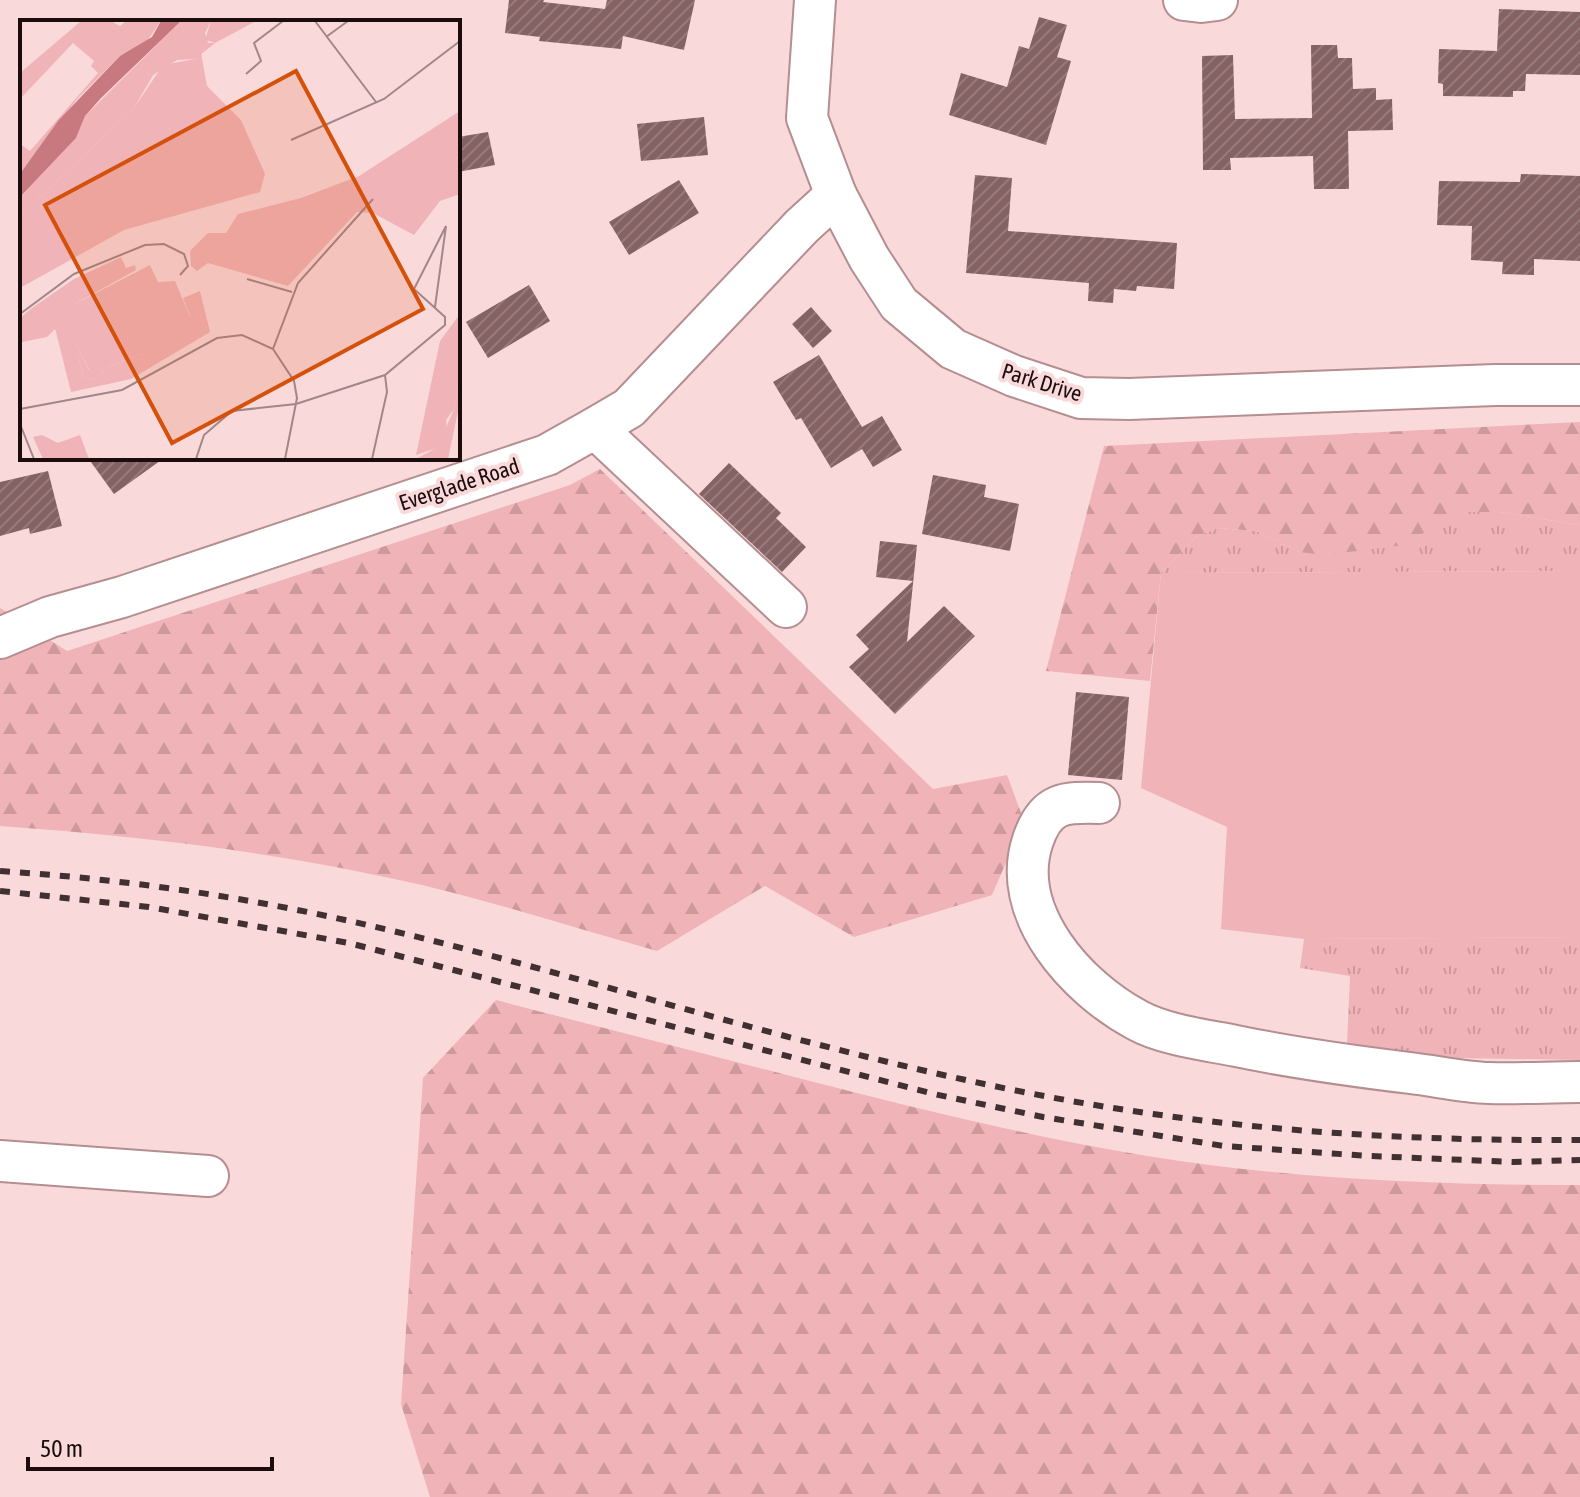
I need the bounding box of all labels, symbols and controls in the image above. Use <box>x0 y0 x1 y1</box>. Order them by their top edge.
inset map <box>20 20 460 460</box>
street label: Park Drive <box>999 358 1085 406</box>
street label: Everglade Road <box>396 452 522 516</box>
scale bar <box>28 1421 272 1471</box>
text: 50 m <box>40 1435 83 1462</box>

